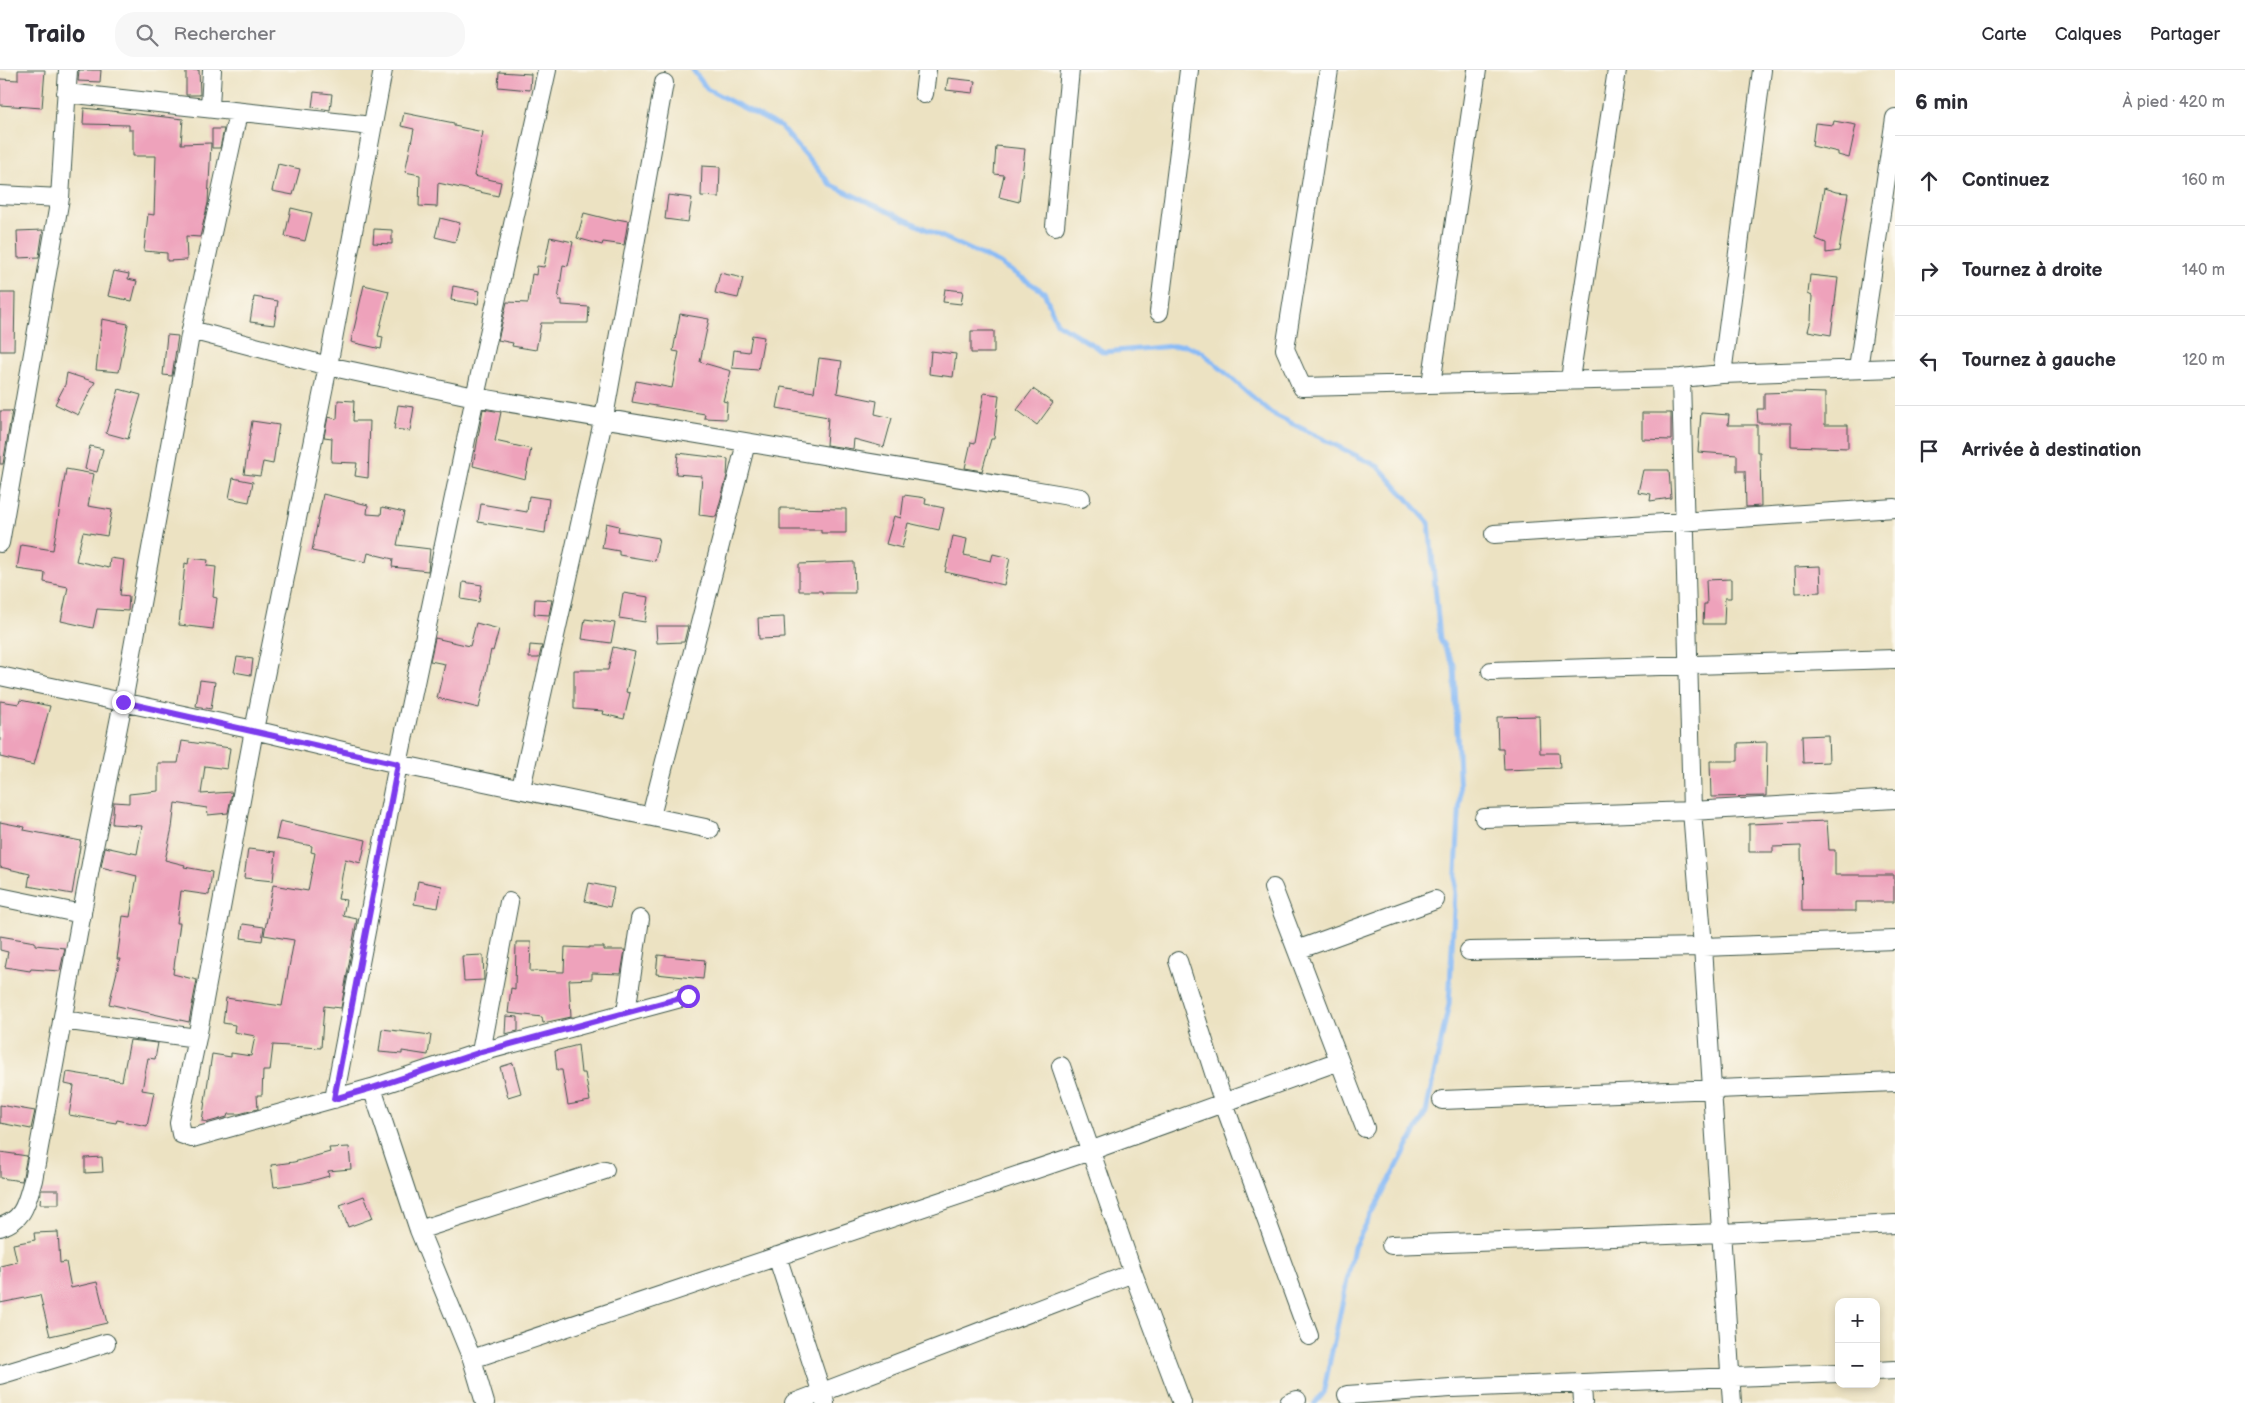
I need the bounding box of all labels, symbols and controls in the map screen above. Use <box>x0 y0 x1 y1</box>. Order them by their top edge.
search box <box>115 12 465 57</box>
text: Trailo <box>25 20 85 49</box>
icon: search <box>133 21 161 49</box>
text: Rechercher <box>173 23 275 46</box>
text: Carte <box>1981 24 2027 45</box>
text: Calques <box>2055 24 2122 45</box>
text: Partager <box>2150 24 2220 45</box>
text: 6 min <box>1915 90 1968 115</box>
text: À pied · 420 m <box>2123 93 2225 112</box>
icon: ahead <box>1915 167 1943 195</box>
text: Continuez <box>1962 169 2049 192</box>
text: 160 m <box>2182 171 2225 190</box>
icon: right <box>1915 257 1943 285</box>
text: Tournez à droite <box>1962 259 2103 282</box>
text: 140 m <box>2182 261 2225 280</box>
icon: left <box>1915 347 1943 375</box>
text: Tournez à gauche <box>1962 349 2116 372</box>
text: 120 m <box>2182 351 2225 370</box>
icon: arrive <box>1915 437 1943 465</box>
text: Arrivée à destination <box>1962 439 2141 462</box>
route end <box>112 691 135 714</box>
route start <box>677 985 700 1008</box>
map controls <box>1835 1298 1880 1388</box>
button: + <box>1835 1298 1880 1343</box>
button: − <box>1835 1343 1880 1388</box>

